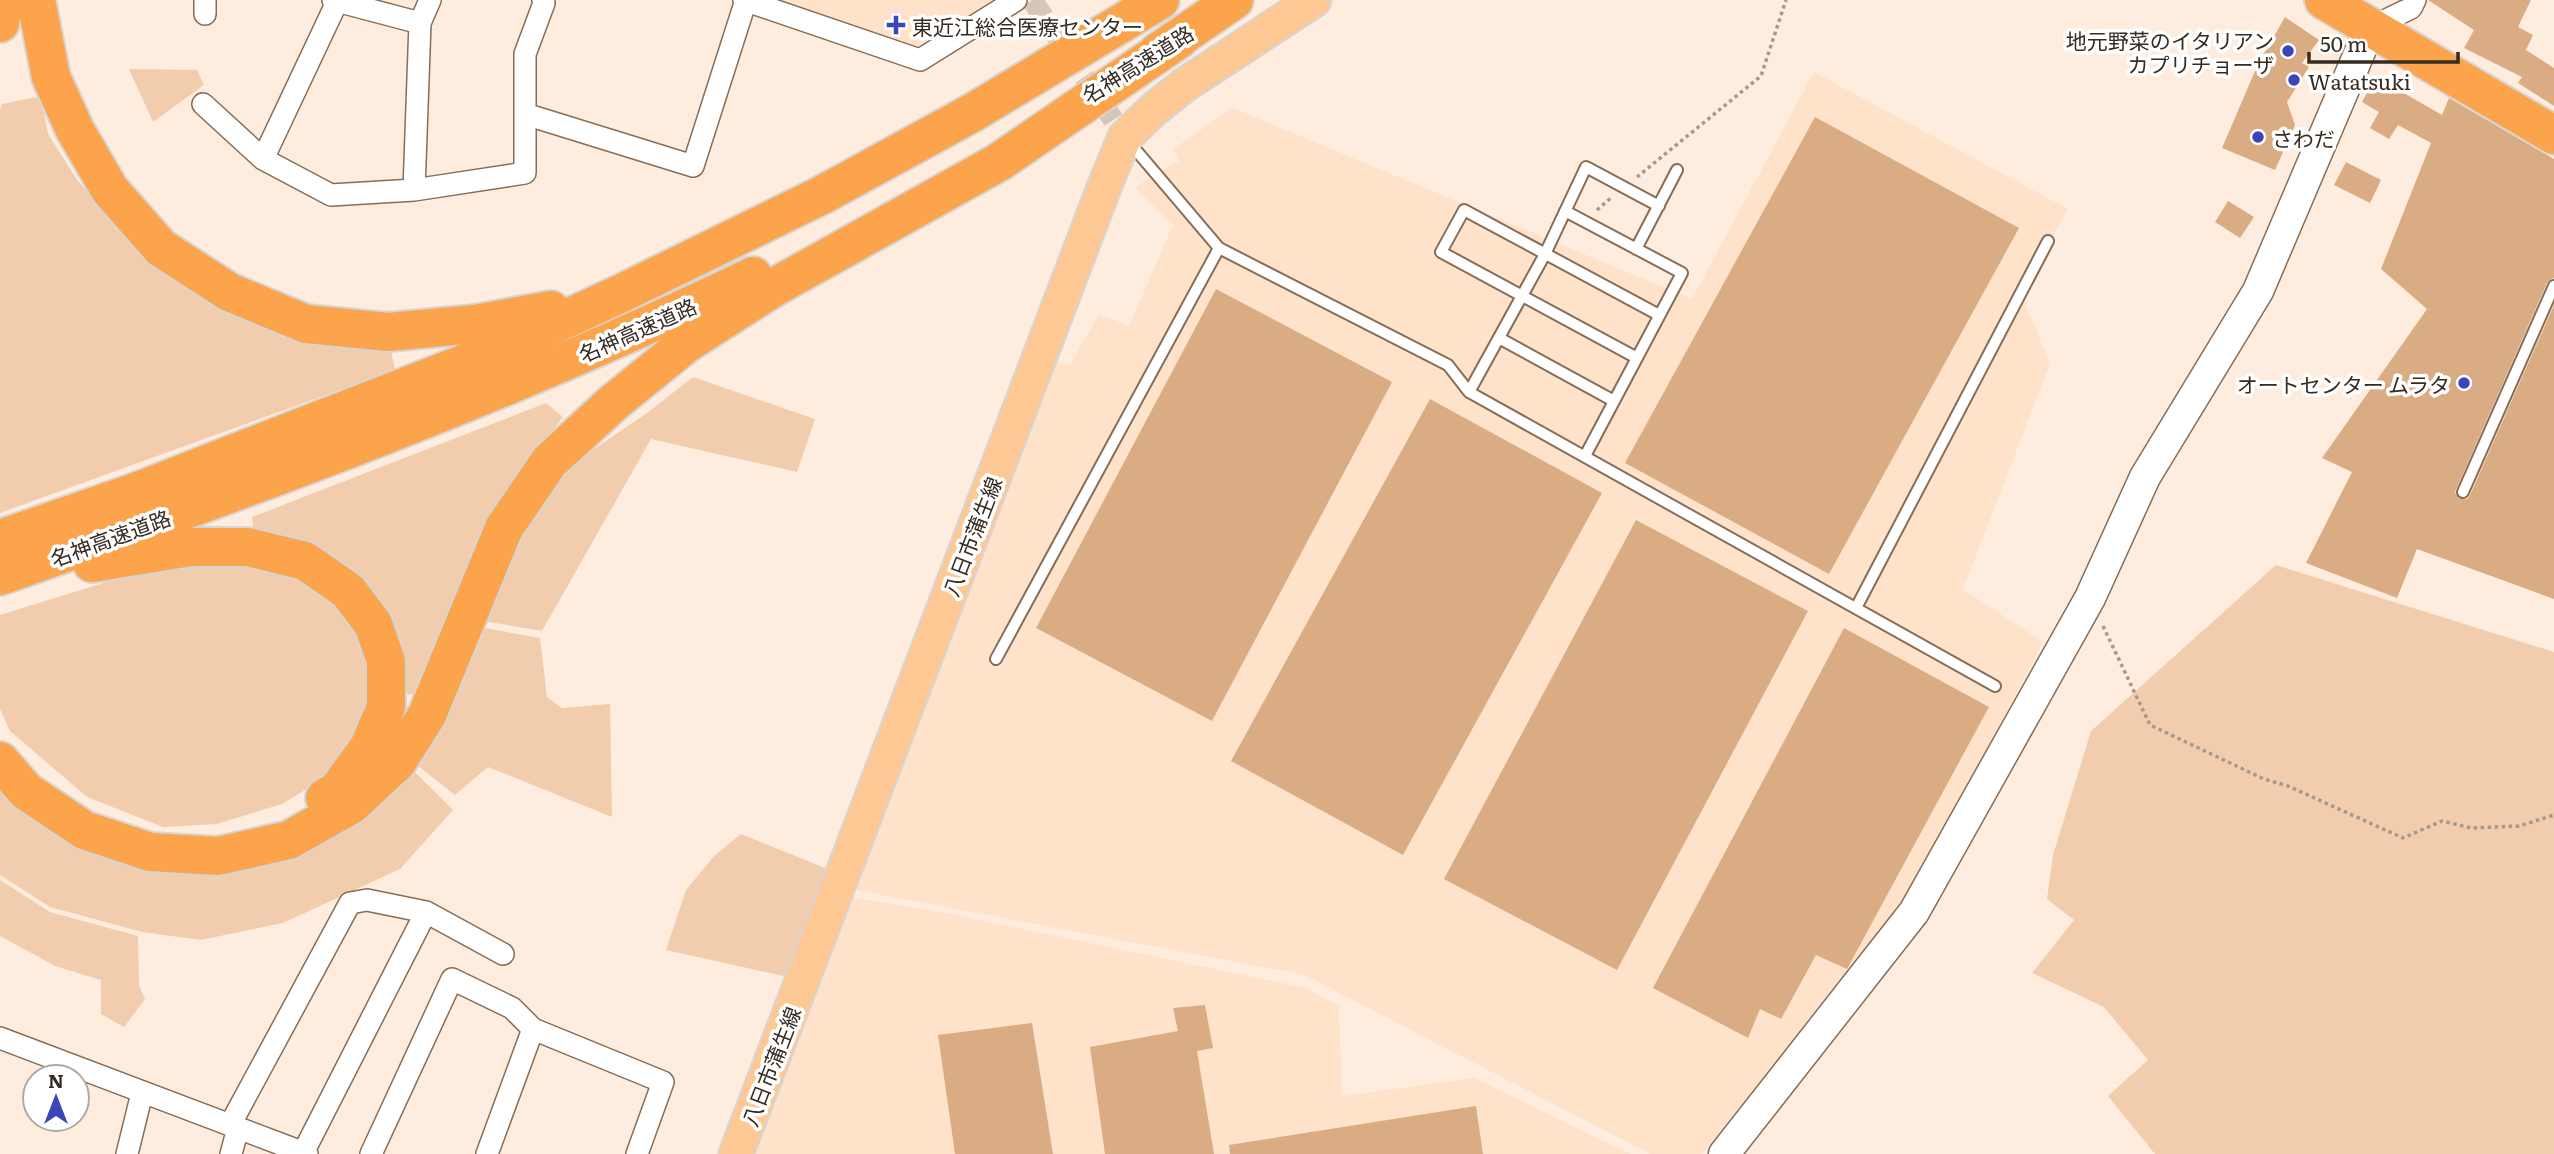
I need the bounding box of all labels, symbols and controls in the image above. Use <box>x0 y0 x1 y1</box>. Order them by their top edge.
place label: 東近江総合医療センター <box>912 10 1143 41</box>
marker: 東近江総合医療センター <box>886 15 906 35</box>
street label: 名神高速道路 <box>1075 16 1199 110</box>
scale bar <box>2309 21 2458 65</box>
place label: 地元野菜のイタリアン カプリチョーザ <box>2066 24 2274 79</box>
text: 50 m <box>2320 27 2367 58</box>
marker: 地元野菜のイタリアン カプリチョーザ <box>2280 43 2296 59</box>
place label: Watatsuki <box>2308 65 2411 96</box>
marker: Watatsuki <box>2286 72 2302 88</box>
place label: さわだ <box>2272 122 2335 153</box>
marker: さわだ <box>2250 129 2266 145</box>
street label: 名神高速道路 <box>573 289 701 369</box>
place label: オートセンター ムラタ <box>2237 368 2450 399</box>
marker: オートセンター ムラタ <box>2456 375 2472 391</box>
street label: 八日市蒲生線 <box>934 472 1008 600</box>
street label: 名神高速道路 <box>45 501 175 573</box>
street label: 八日市蒲生線 <box>733 1002 807 1130</box>
north arrow <box>21 1063 91 1133</box>
text: N <box>48 1066 64 1094</box>

